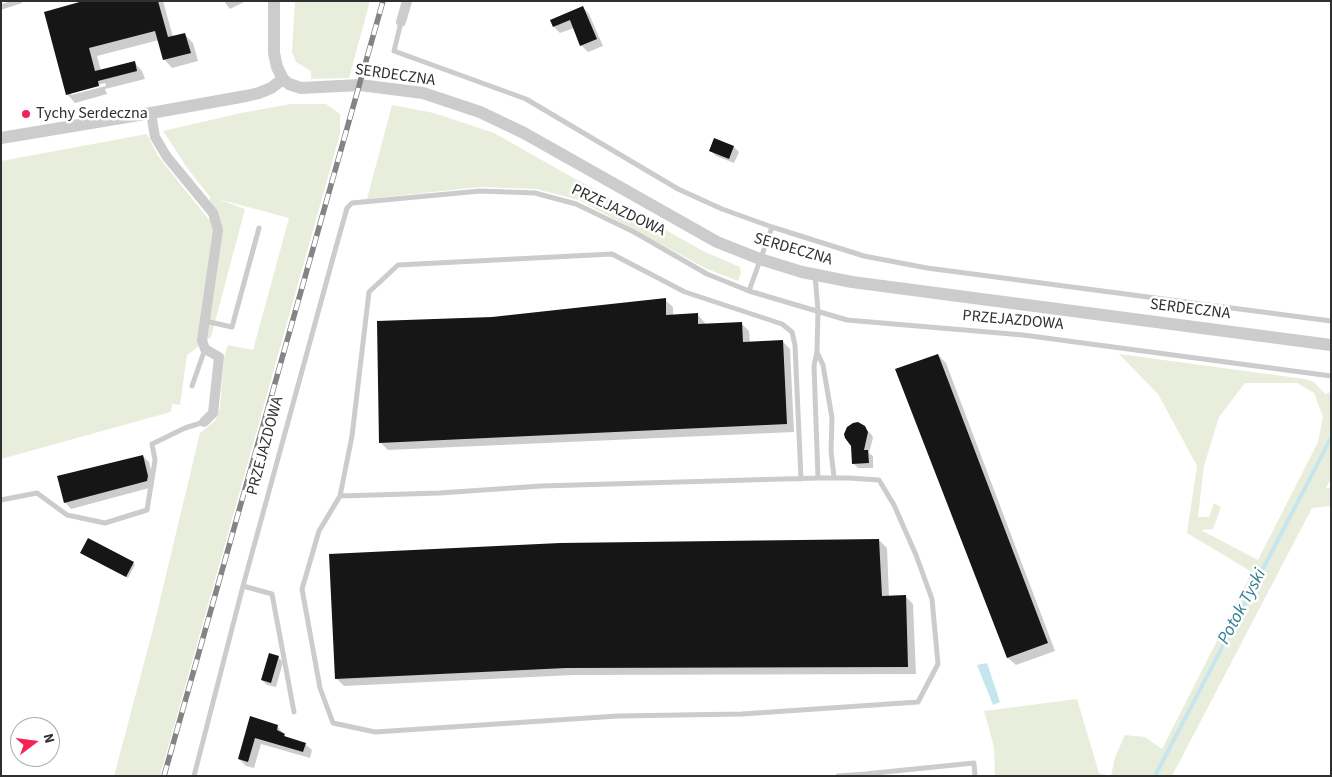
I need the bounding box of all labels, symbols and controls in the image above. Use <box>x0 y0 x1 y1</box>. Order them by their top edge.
street label: SERDECZNA <box>354 61 436 91</box>
place label: Tychy Serdeczna <box>36 104 148 124</box>
marker: Tychy Serdeczna <box>20 108 32 120</box>
street label: PRZEJAZDOWA <box>568 181 668 241</box>
street label: SERDECZNA <box>751 230 835 270</box>
street label: SERDECZNA <box>1149 296 1231 324</box>
street label: PRZEJAZDOWA <box>962 307 1064 335</box>
street label: PRZEJAZDOWA <box>244 394 288 498</box>
water label: Potok Tyski <box>1214 566 1272 648</box>
north arrow <box>10 717 60 767</box>
text: N <box>38 731 59 745</box>

